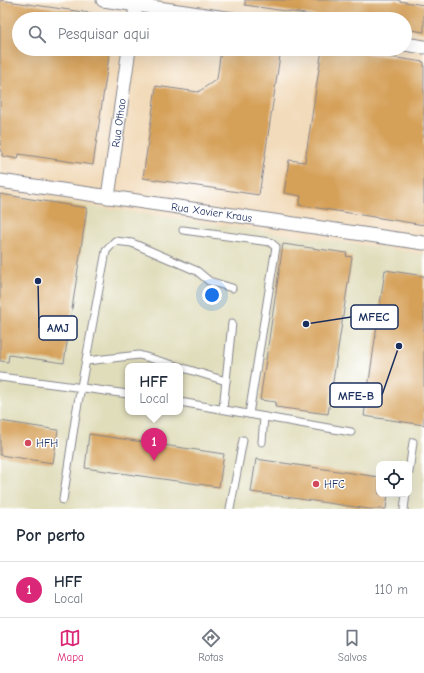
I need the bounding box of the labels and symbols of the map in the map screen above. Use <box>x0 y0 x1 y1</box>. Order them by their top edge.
street label: Rua Othao <box>109 97 128 148</box>
street label: Rua Xavier Kraus <box>170 200 254 224</box>
your location <box>202 285 222 305</box>
callout: MFEC <box>351 305 398 329</box>
text: MFEC <box>359 310 389 324</box>
callout: AMJ <box>39 316 77 340</box>
text: AMJ <box>47 321 69 335</box>
callout: MFE-B <box>330 383 382 407</box>
text: MFE-B <box>338 389 374 403</box>
pin: 1 <box>141 428 167 461</box>
place label: HFH <box>36 437 58 450</box>
marker: HFH <box>23 438 33 448</box>
place label: HFC <box>324 478 345 491</box>
marker: HFC <box>311 479 321 489</box>

